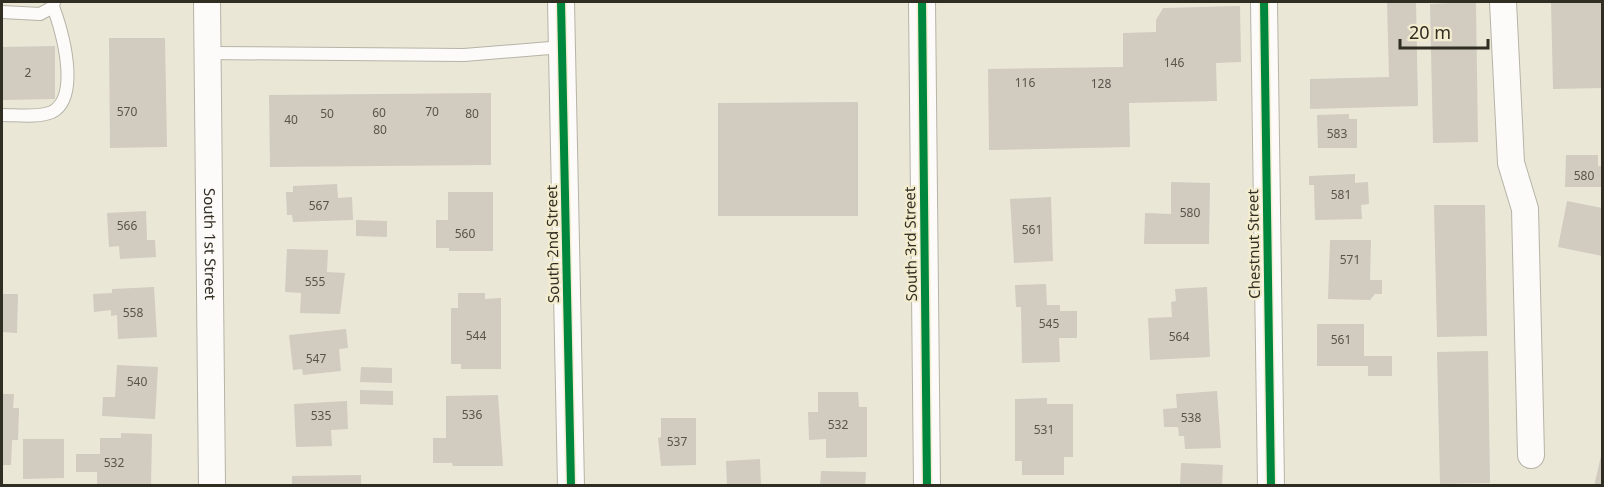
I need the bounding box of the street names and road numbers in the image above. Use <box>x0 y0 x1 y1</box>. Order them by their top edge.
street label: South 2nd Street <box>541 184 563 303</box>
street label: South 3rd Street <box>899 186 921 302</box>
street label: South 1st Street <box>200 188 221 301</box>
street label: Chestnut Street <box>1242 188 1264 299</box>

